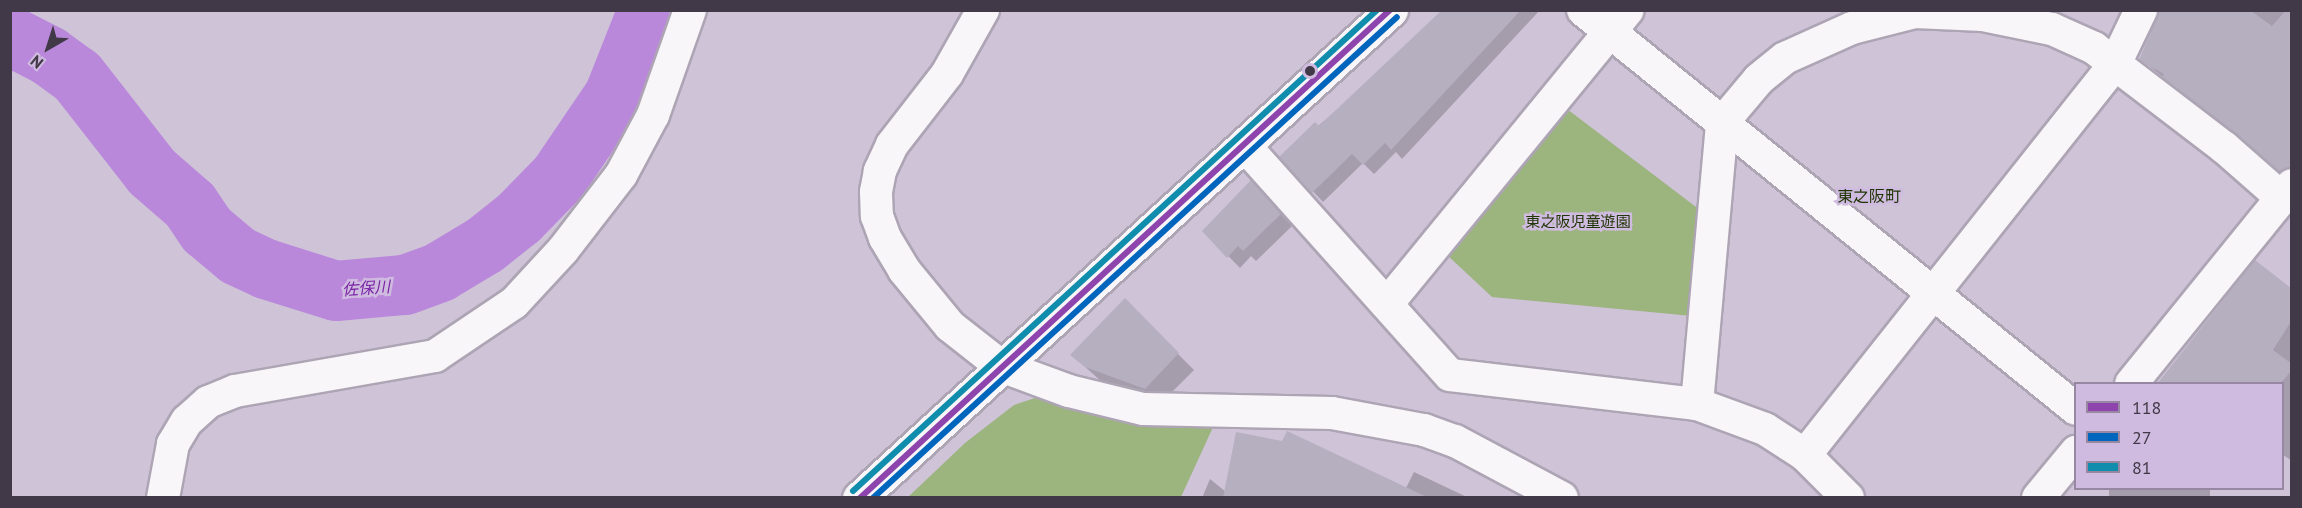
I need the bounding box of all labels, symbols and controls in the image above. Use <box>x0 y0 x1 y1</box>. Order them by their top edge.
north arrow <box>18 18 78 78</box>
text: N <box>26 51 47 73</box>
unlabelled marker <box>1304 65 1316 77</box>
district label: 東之阪町 <box>1837 186 1901 206</box>
park label: 東之阪児童遊園 <box>1526 213 1630 231</box>
water label: 佐保川 <box>341 277 391 299</box>
legend <box>2074 382 2284 490</box>
text: 118 <box>2132 396 2161 419</box>
text: 27 <box>2132 426 2152 449</box>
text: 81 <box>2132 456 2152 479</box>

